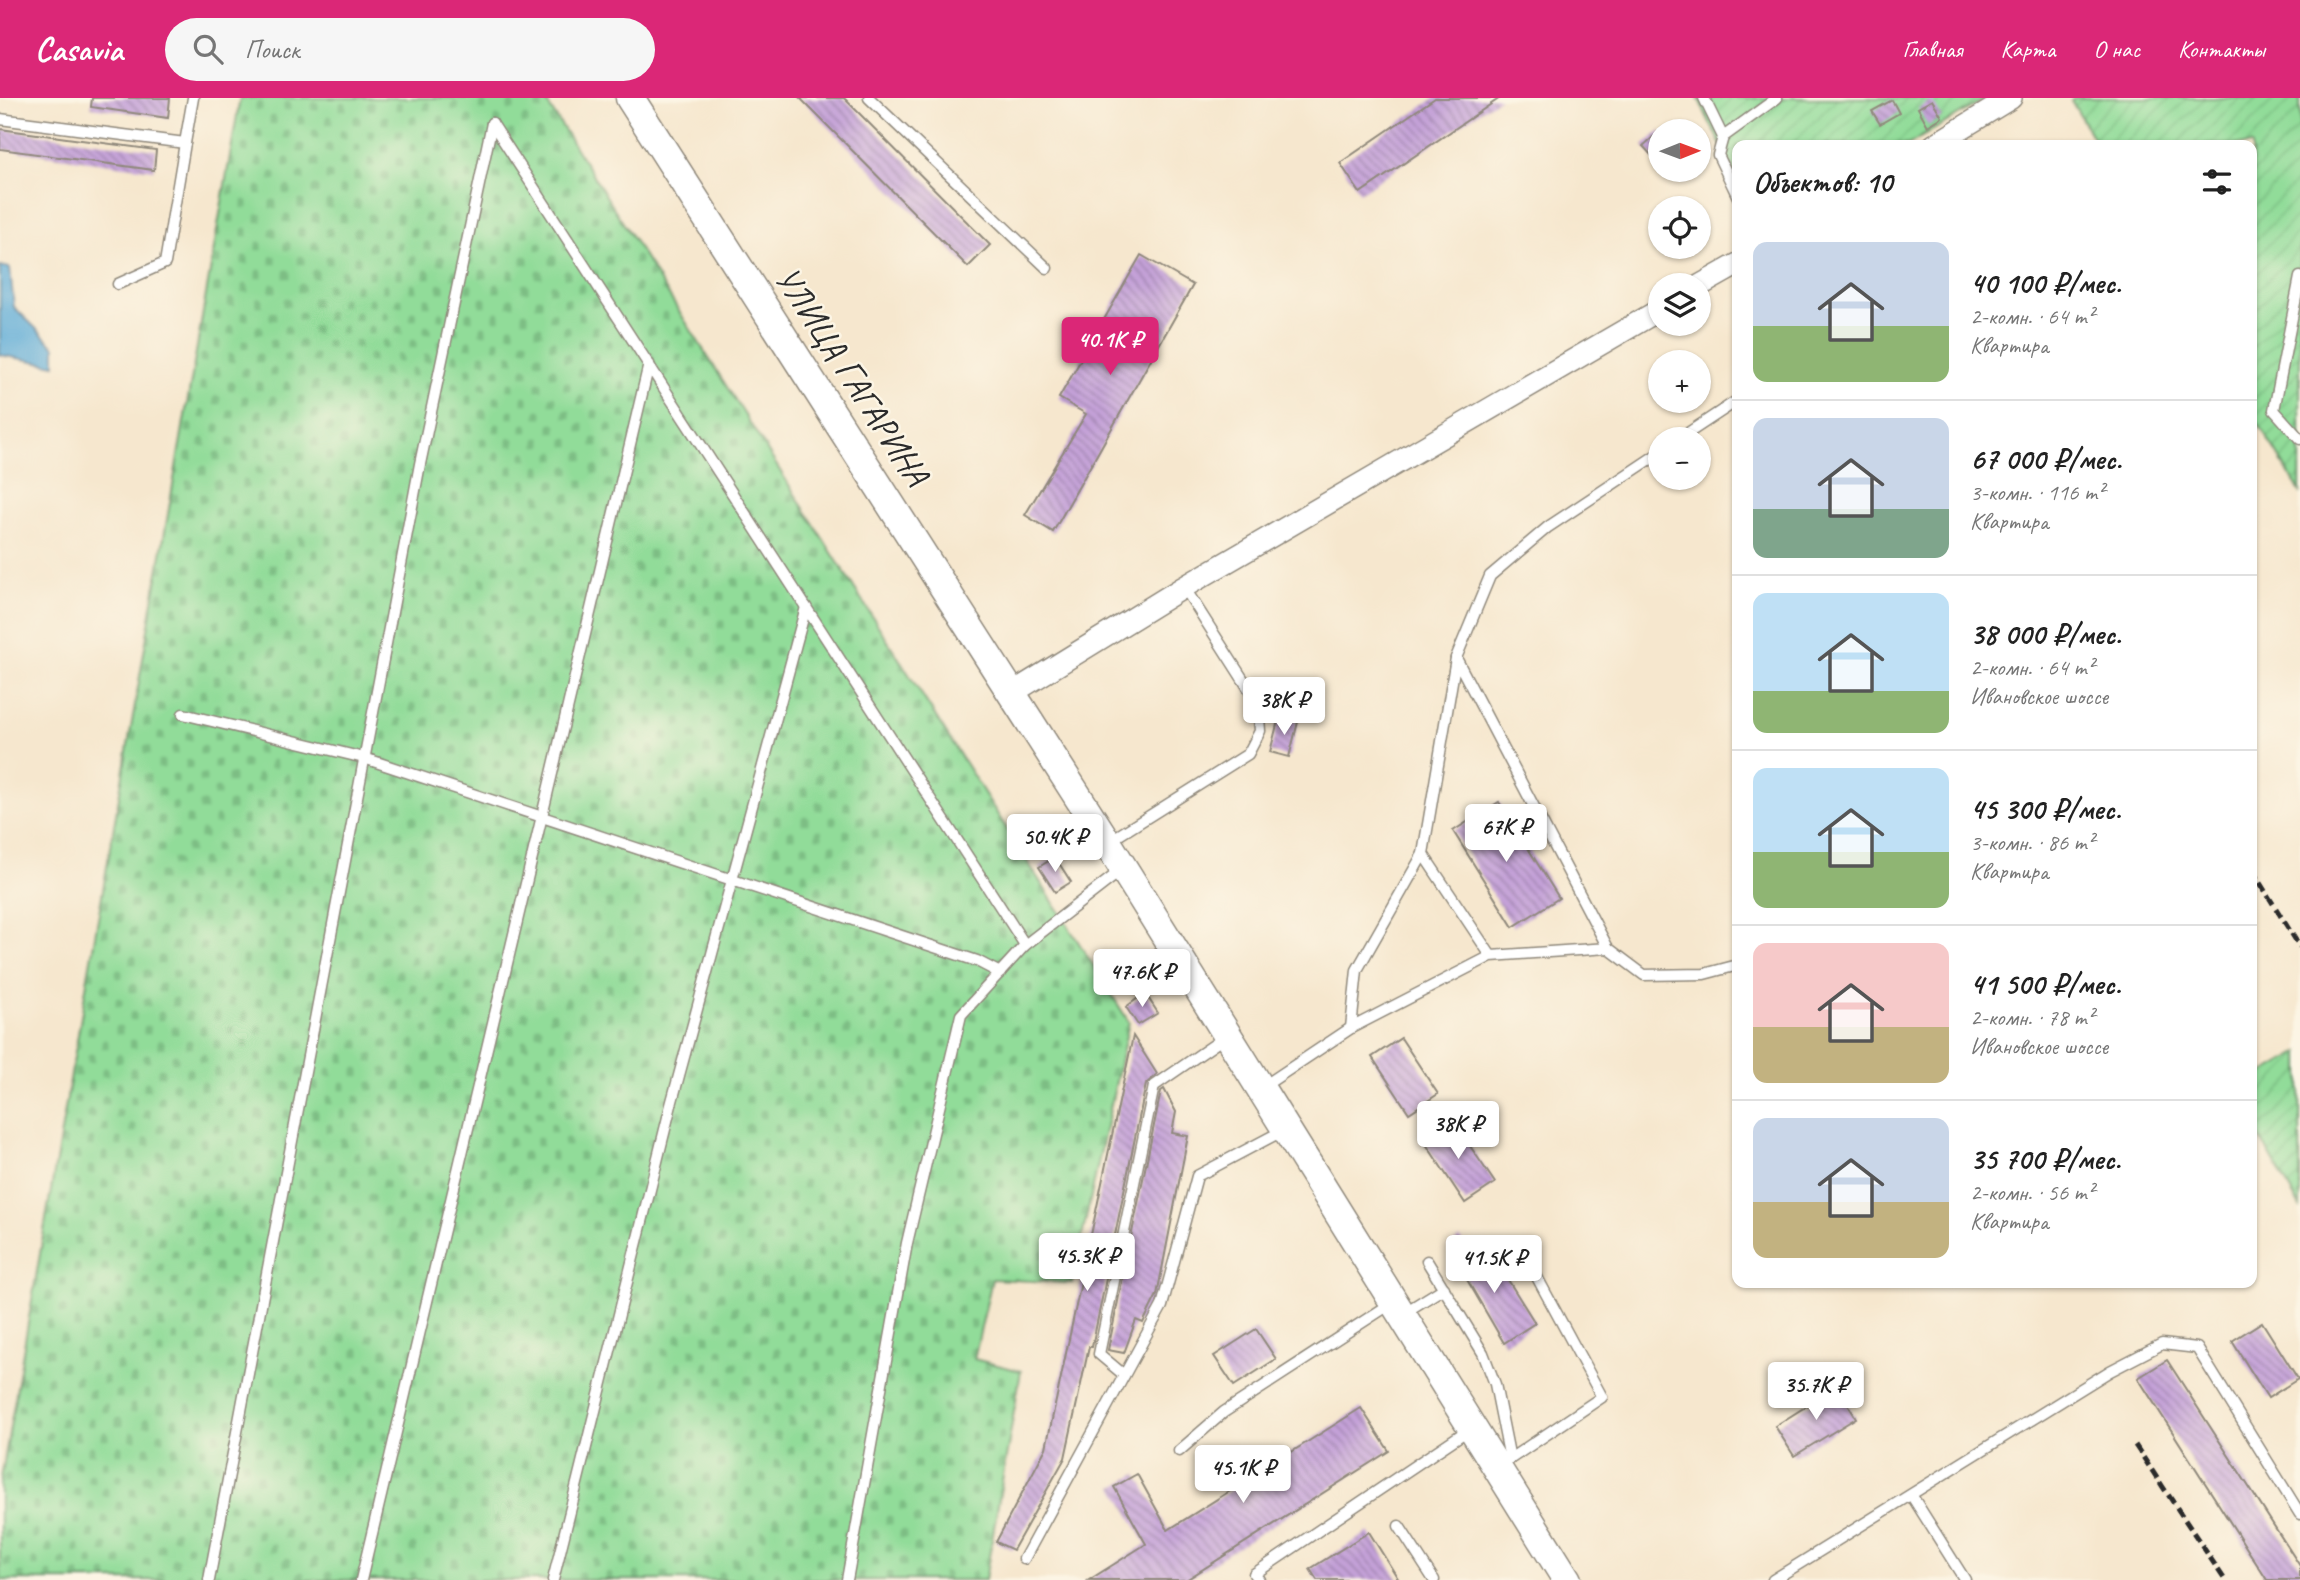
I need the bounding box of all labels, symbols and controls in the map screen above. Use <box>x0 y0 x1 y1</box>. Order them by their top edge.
search box <box>165 18 655 81</box>
text: Casavia <box>35 28 123 70</box>
icon: search <box>189 30 227 68</box>
text: Поиск <box>245 33 300 66</box>
text: Главная <box>1902 34 1963 64</box>
text: Карта <box>2001 34 2055 64</box>
text: О нас <box>2093 34 2140 64</box>
text: Контакты <box>2178 34 2265 64</box>
north arrow <box>1648 119 1712 182</box>
map controls <box>1648 119 1711 490</box>
text: Объектов: 10 <box>1753 163 1892 201</box>
icon: filters <box>2198 163 2236 201</box>
button: locate <box>1648 196 1711 259</box>
street label: УЛИЦА ГАГАРИНА <box>765 258 940 495</box>
text: 40 100 ₽/мес. <box>1970 264 2121 302</box>
icon: home <box>1809 270 1893 354</box>
button: layers <box>1648 273 1711 336</box>
text: 2-комн. · 64 m² <box>1970 302 2094 331</box>
pin: 40.1K ₽ <box>1045 317 1175 377</box>
text: 40.1K ₽ <box>1078 325 1142 354</box>
text: Квартира <box>1970 331 2048 360</box>
button: + <box>1648 350 1711 413</box>
button: − <box>1648 427 1711 490</box>
text: 67 000 ₽/мес. <box>1970 440 2122 478</box>
icon: home <box>1809 446 1893 530</box>
text: 3-комн. · 116 m² <box>1970 478 2104 507</box>
text: Квартира <box>1970 507 2048 536</box>
text: 38 000 ₽/мес. <box>1970 615 2121 653</box>
icon: home <box>1809 621 1893 705</box>
text: 2-комн. · 64 m² <box>1970 653 2094 682</box>
pin: 38K ₽ <box>1235 678 1333 737</box>
text: Ивановское шоссе <box>1970 682 2108 711</box>
text: 38K ₽ <box>1259 685 1309 714</box>
text: 45 300 ₽/мес. <box>1970 790 2121 828</box>
icon: home <box>1809 796 1893 880</box>
pin: 67K ₽ <box>1457 804 1555 864</box>
text: 67K ₽ <box>1481 812 1531 841</box>
pin: 50.4K ₽ <box>990 814 1120 874</box>
text: 50.4K ₽ <box>1023 822 1087 851</box>
text: 3-комн. · 86 m² <box>1970 828 2094 857</box>
text: Квартира <box>1970 857 2048 886</box>
pin: 47.6K ₽ <box>1077 950 1207 1009</box>
text: 47.6K ₽ <box>1109 957 1175 986</box>
text: 41 500 ₽/мес. <box>1970 965 2121 1003</box>
icon: home <box>1809 971 1893 1055</box>
text: 2-комн. · 78 m² <box>1970 1003 2094 1032</box>
text: Ивановское шоссе <box>1970 1032 2108 1061</box>
pin: 38K ₽ <box>1409 1102 1507 1161</box>
text: 38K ₽ <box>1433 1109 1483 1138</box>
text: 35 700 ₽/мес. <box>1970 1140 2120 1178</box>
icon: home <box>1809 1146 1893 1230</box>
text: 2-комн. · 56 m² <box>1970 1178 2094 1207</box>
text: Квартира <box>1970 1207 2048 1236</box>
pin: 45.3K ₽ <box>1022 1234 1152 1293</box>
pin: 41.5K ₽ <box>1429 1236 1559 1295</box>
text: 45.3K ₽ <box>1055 1241 1119 1270</box>
text: 41.5K ₽ <box>1462 1243 1526 1272</box>
pin: 35.7K ₽ <box>1751 1362 1881 1422</box>
text: 35.7K ₽ <box>1784 1370 1848 1399</box>
pin: 45.1K ₽ <box>1178 1446 1308 1505</box>
text: 45.1K ₽ <box>1211 1453 1275 1482</box>

